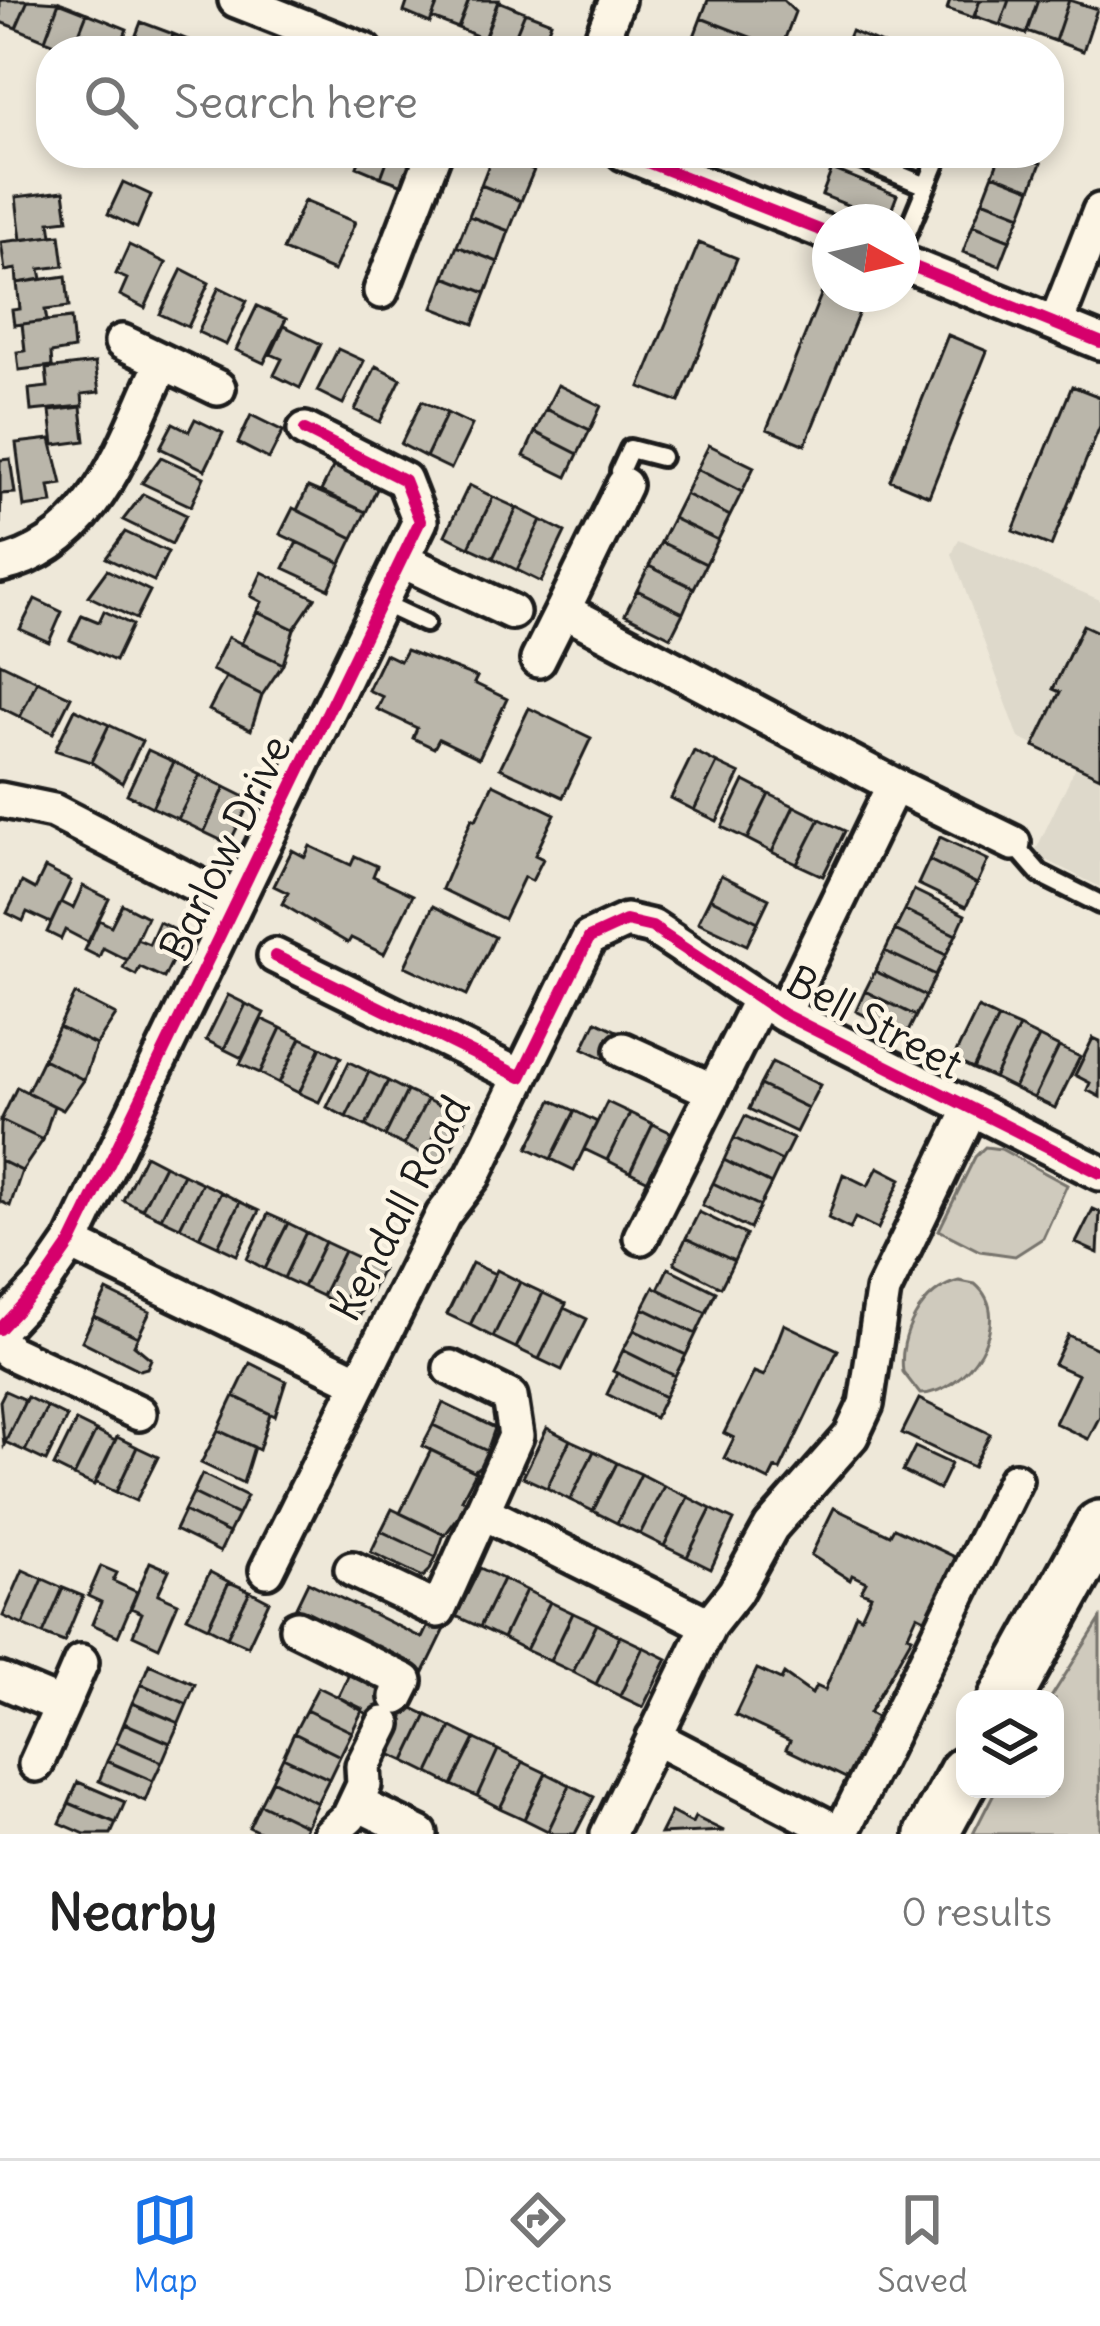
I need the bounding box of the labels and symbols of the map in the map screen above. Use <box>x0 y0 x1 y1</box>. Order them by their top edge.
north arrow <box>812 204 920 312</box>
street label: Barlow Drive <box>148 727 302 969</box>
street label: Bell Street <box>778 954 972 1090</box>
street label: Kendall Road <box>319 1086 481 1330</box>

